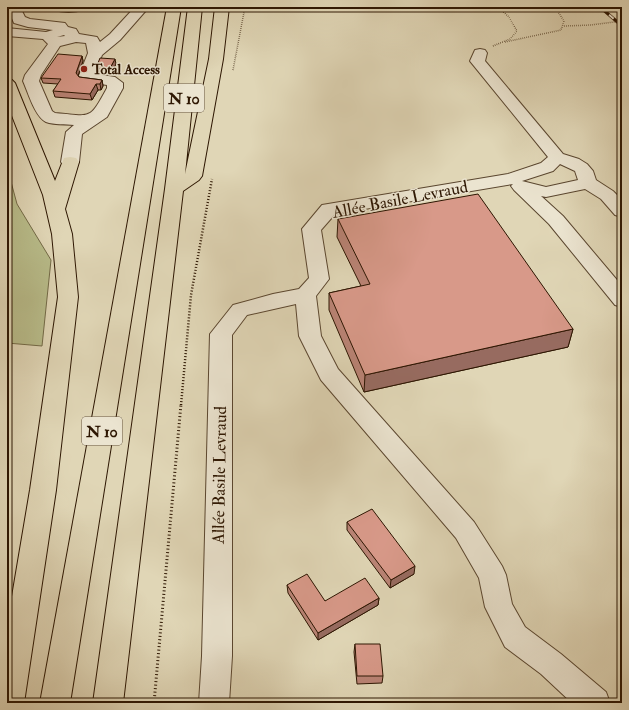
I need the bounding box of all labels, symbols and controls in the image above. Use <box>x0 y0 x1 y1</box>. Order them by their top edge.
place label: Total Access <box>91 61 160 78</box>
marker: Total Access <box>79 64 89 74</box>
road number: N 10 <box>164 84 204 112</box>
street label: Allée Basile Levraud <box>329 176 470 223</box>
street label: Allée Basile Levraud <box>208 405 231 545</box>
road number: N 10 <box>82 417 122 445</box>

